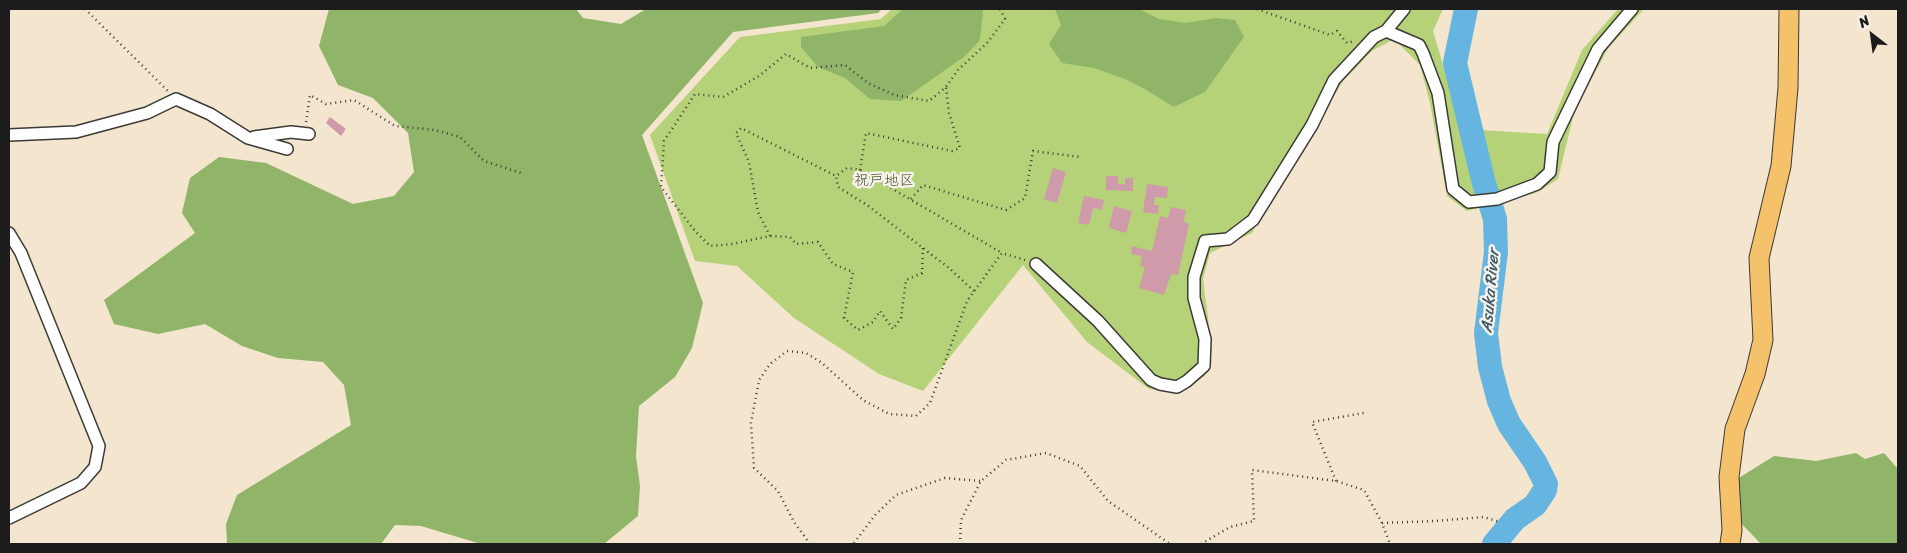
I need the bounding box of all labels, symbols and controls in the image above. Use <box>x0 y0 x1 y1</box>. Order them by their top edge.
text: N <box>1854 8 1875 35</box>
north arrow <box>1847 10 1897 60</box>
park label: 祝戸地区 <box>854 172 914 190</box>
water label: Asuka River <box>1478 249 1504 333</box>

